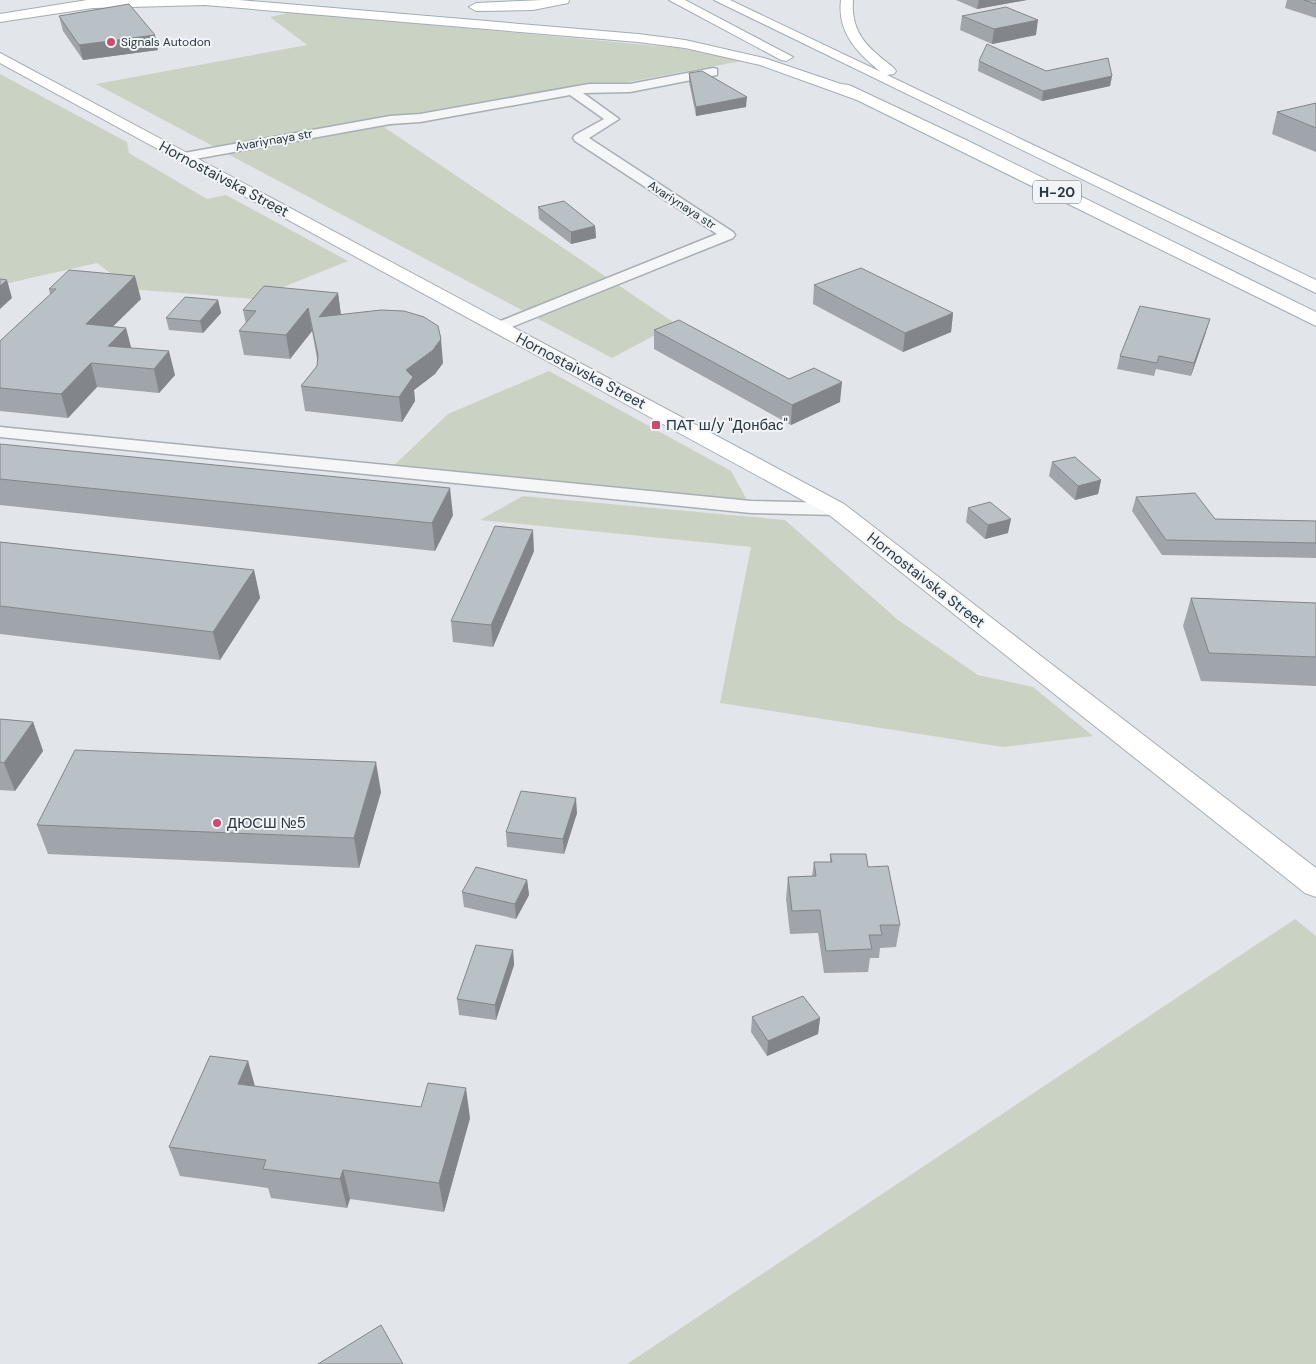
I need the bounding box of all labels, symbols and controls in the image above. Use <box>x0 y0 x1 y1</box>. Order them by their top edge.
place label: Signals Autodon <box>121 34 211 50</box>
marker: Signals Autodon <box>105 36 117 48</box>
street label: Avariynaya str <box>234 125 314 155</box>
street label: Hornostaivska Street <box>156 136 292 222</box>
street label: Avariynaya str <box>645 177 720 233</box>
road number: Н-20 <box>1033 180 1081 203</box>
street label: Hornostaivska Street <box>513 328 649 414</box>
place label: ПАТ ш/у "Донбас" <box>666 415 788 435</box>
marker: ПАТ ш/у "Донбас" <box>650 419 662 431</box>
street label: Hornostaivska Street <box>863 528 989 632</box>
place label: ДЮСШ №5 <box>227 813 306 833</box>
marker: ДЮСШ №5 <box>211 817 223 829</box>

